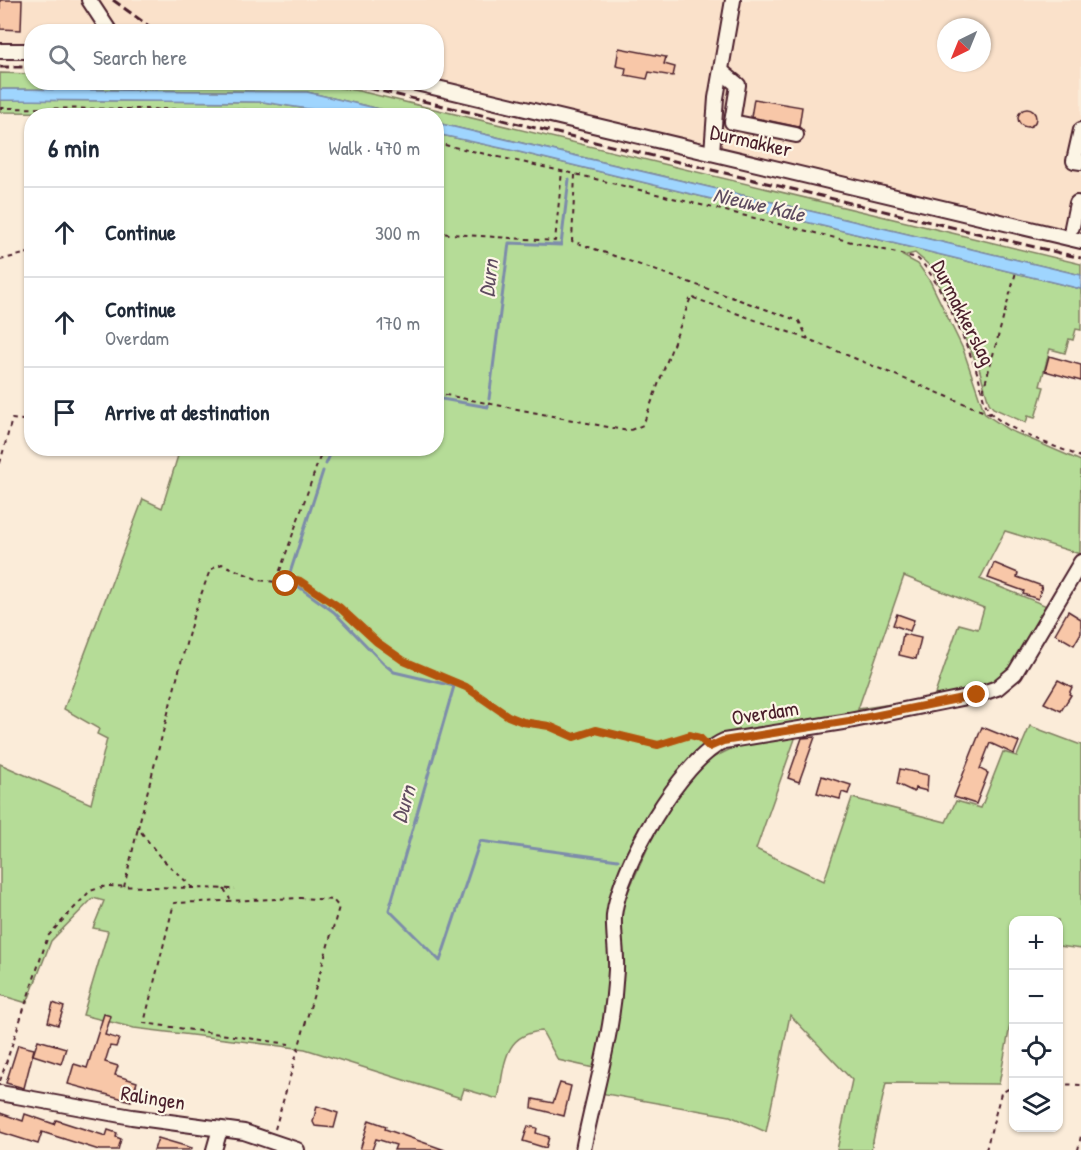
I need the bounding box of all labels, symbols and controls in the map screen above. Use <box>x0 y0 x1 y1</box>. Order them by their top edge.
north arrow <box>937 18 991 72</box>
search box <box>24 24 444 90</box>
icon: search <box>45 41 78 74</box>
text: Search here <box>93 42 187 72</box>
street label: Durmakker <box>707 117 795 164</box>
text: 6 min <box>48 130 100 165</box>
text: Walk · 470 m <box>328 134 420 161</box>
water label: Nieuwe Kale <box>710 179 809 229</box>
icon: ahead <box>48 216 81 249</box>
text: Continue <box>105 217 176 247</box>
text: 300 m <box>375 219 420 246</box>
water label: Durn <box>471 255 505 299</box>
street label: Durmakkerslag <box>925 255 1002 370</box>
text: Continue <box>105 294 176 324</box>
icon: ahead <box>48 306 81 339</box>
text: 170 m <box>376 309 420 336</box>
text: Overdam <box>105 324 169 351</box>
icon: arrive <box>48 396 81 429</box>
text: Arrive at destination <box>105 397 270 427</box>
route start <box>272 570 298 596</box>
route end <box>963 681 989 707</box>
street label: Overdam <box>729 693 800 732</box>
water label: Durn <box>383 780 423 826</box>
map controls <box>1009 916 1063 1132</box>
button: + <box>1009 916 1063 970</box>
button: − <box>1009 970 1063 1024</box>
button: locate <box>1009 1024 1063 1078</box>
street label: Ralingen <box>119 1078 187 1117</box>
button: layers <box>1009 1078 1063 1132</box>

